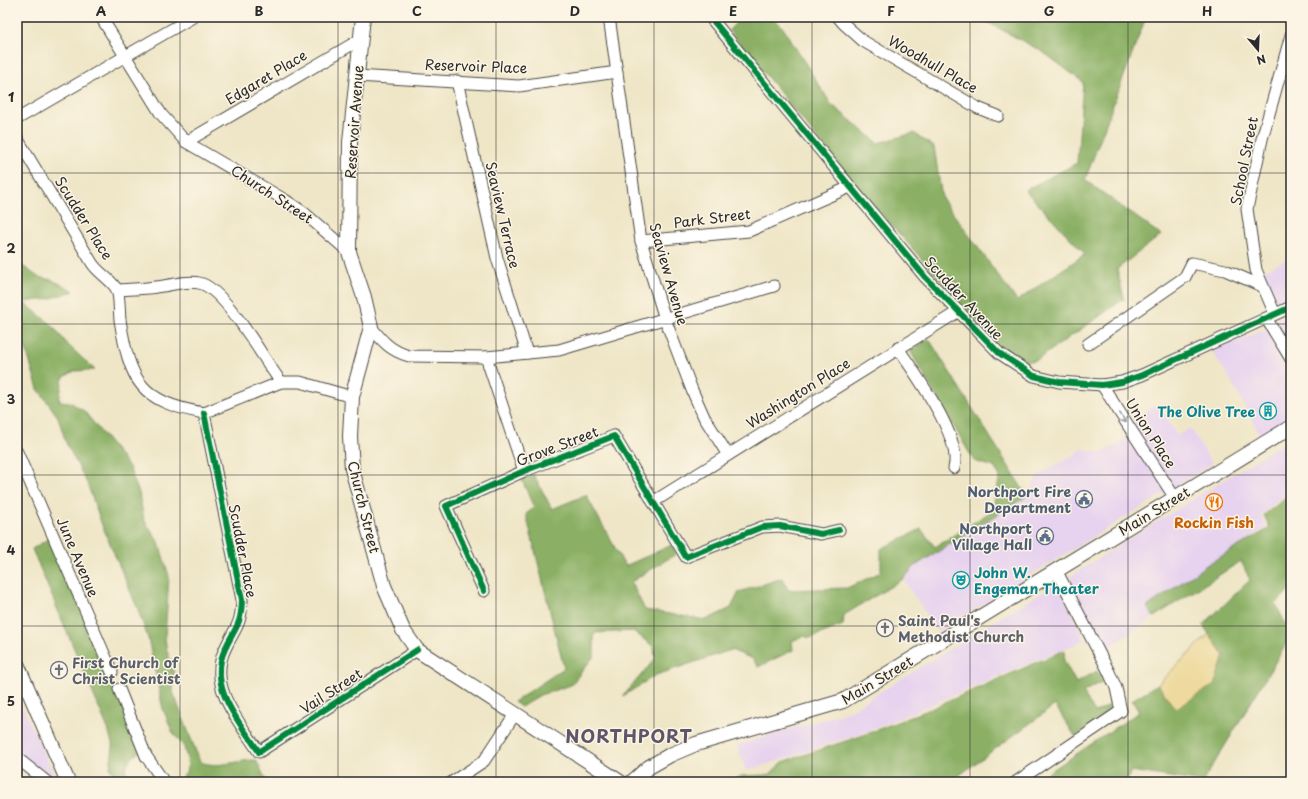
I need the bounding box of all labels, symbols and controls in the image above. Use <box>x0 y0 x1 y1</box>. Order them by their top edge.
text: A <box>96 1 106 20</box>
text: B <box>255 1 264 20</box>
text: C <box>412 1 422 20</box>
text: D <box>570 1 580 20</box>
text: E <box>729 1 737 20</box>
text: F <box>887 1 895 20</box>
text: G <box>1044 1 1054 20</box>
text: H <box>1202 1 1212 20</box>
street label: Woodhull Place <box>884 30 982 98</box>
north arrow <box>1238 30 1278 70</box>
street label: Edgaret Place <box>221 44 311 110</box>
text: N <box>1254 50 1268 69</box>
street label: Reservoir Place <box>424 54 528 78</box>
street label: Reservoir Avenue <box>340 64 368 180</box>
text: 1 <box>8 87 14 106</box>
street label: School Street <box>1225 115 1263 207</box>
street label: Church Street <box>227 160 317 229</box>
street label: Seaview Terrace <box>481 160 525 270</box>
street label: Scudder Place <box>50 172 118 264</box>
street label: Park Street <box>672 203 752 233</box>
street label: Seaview Avenue <box>644 220 694 328</box>
text: 2 <box>6 238 16 257</box>
street label: Scudder Avenue <box>920 252 1008 345</box>
street label: Washington Place <box>742 353 854 433</box>
text: 3 <box>7 389 16 408</box>
street label: Union Place <box>1120 394 1182 472</box>
place label: The Olive Tree <box>1157 401 1255 422</box>
building icon: The Olive Tree <box>1258 401 1278 421</box>
one-way arrow <box>1120 412 1128 424</box>
street label: Grove Street <box>513 421 601 471</box>
street label: Church Street <box>342 459 386 556</box>
place label: Northport Fire Department <box>967 481 1071 518</box>
street label: Main Street <box>1114 481 1194 541</box>
public building icon: Northport Fire Department <box>1074 489 1094 509</box>
restaurant icon: Rockin Fish <box>1204 492 1224 512</box>
street label: Scudder Place <box>224 503 262 599</box>
place label: Rockin Fish <box>1174 512 1254 533</box>
street label: June Avenue <box>52 514 104 601</box>
place label: Northport Village Hall <box>952 518 1032 555</box>
public building icon: Northport Village Hall <box>1035 526 1055 546</box>
text: 4 <box>7 540 16 559</box>
place label: John W. Engeman Theater <box>974 562 1100 599</box>
theatre icon: John W. Engeman Theater <box>951 570 971 590</box>
place label: Saint Paul's Methodist Church <box>898 610 1024 647</box>
church icon: Saint Paul's Methodist Church <box>875 618 895 638</box>
street label: Main Street <box>837 650 917 710</box>
place label: First Church of Christ Scientist <box>72 652 181 689</box>
church icon: First Church of Christ Scientist <box>49 660 69 680</box>
street label: Vail Street <box>296 663 366 719</box>
text: 5 <box>7 691 15 710</box>
district label: NORTHPORT <box>565 722 693 749</box>

